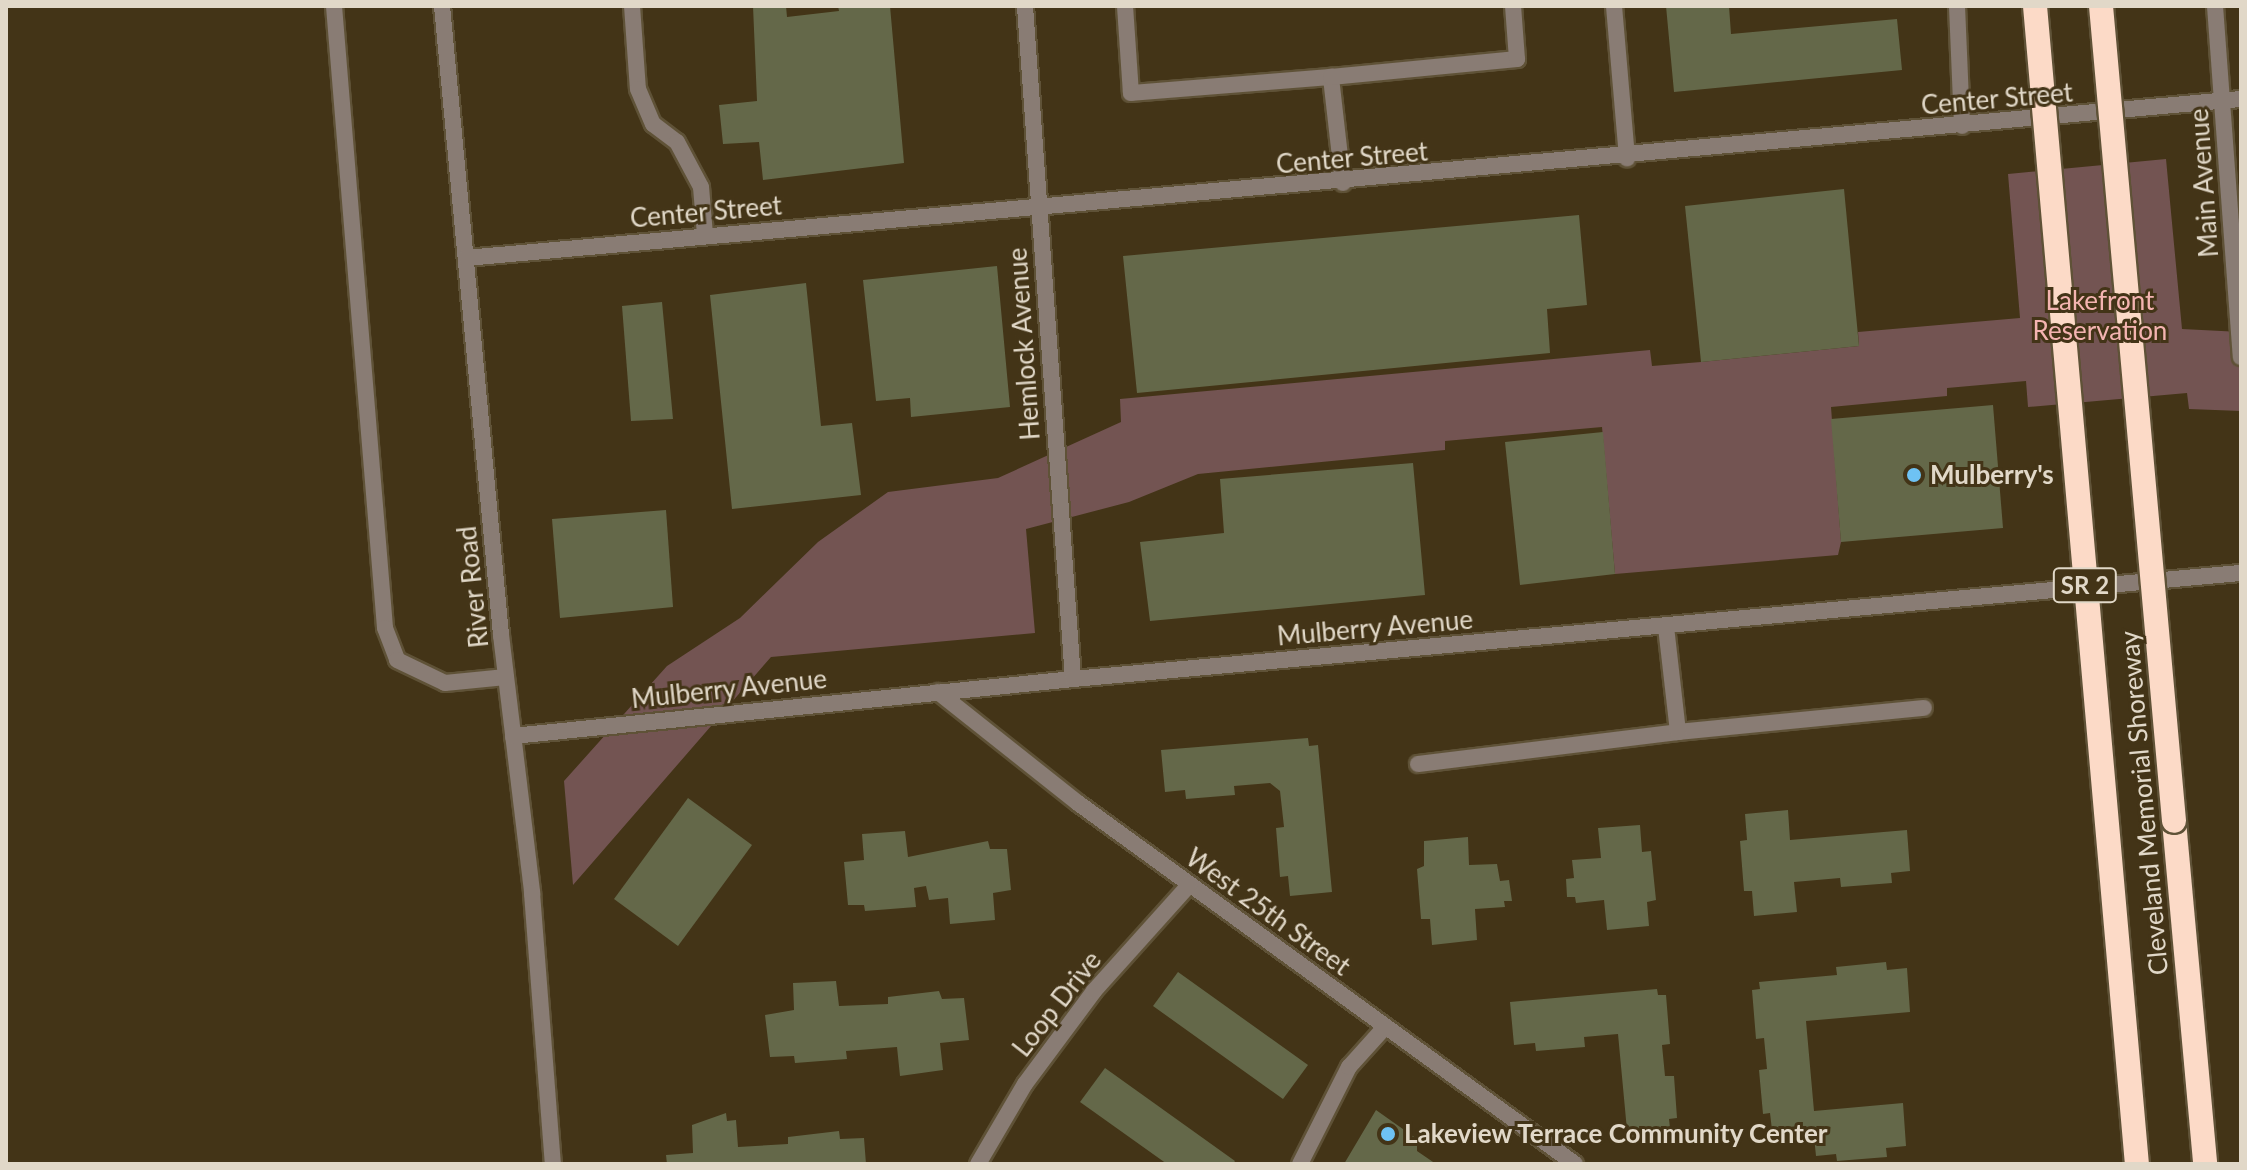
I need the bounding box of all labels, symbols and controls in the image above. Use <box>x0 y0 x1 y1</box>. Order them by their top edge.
street label: Center Street <box>1920 77 2074 121</box>
street label: Main Avenue <box>2183 107 2225 259</box>
street label: Center Street <box>1275 136 1429 180</box>
street label: Center Street <box>629 190 783 234</box>
street label: Hemlock Avenue <box>1002 246 1046 442</box>
park label: Lakefront Reservation <box>2033 285 2167 346</box>
place label: Mulberry's <box>1930 459 2054 491</box>
marker: Mulberry's <box>1905 466 1923 484</box>
street label: River Road <box>451 524 495 650</box>
road number: SR 2 <box>2051 565 2119 605</box>
street label: Mulberry Avenue <box>1275 604 1475 652</box>
street label: Cleveland Memorial Shoreway <box>2113 630 2175 976</box>
street label: Mulberry Avenue <box>629 663 829 715</box>
street label: West 25th Street <box>1180 842 1356 982</box>
street label: Loop Drive <box>1006 945 1108 1063</box>
place label: Lakeview Terrace Community Center <box>1404 1118 1829 1150</box>
marker: Lakeview Terrace Community Center <box>1379 1125 1397 1143</box>

